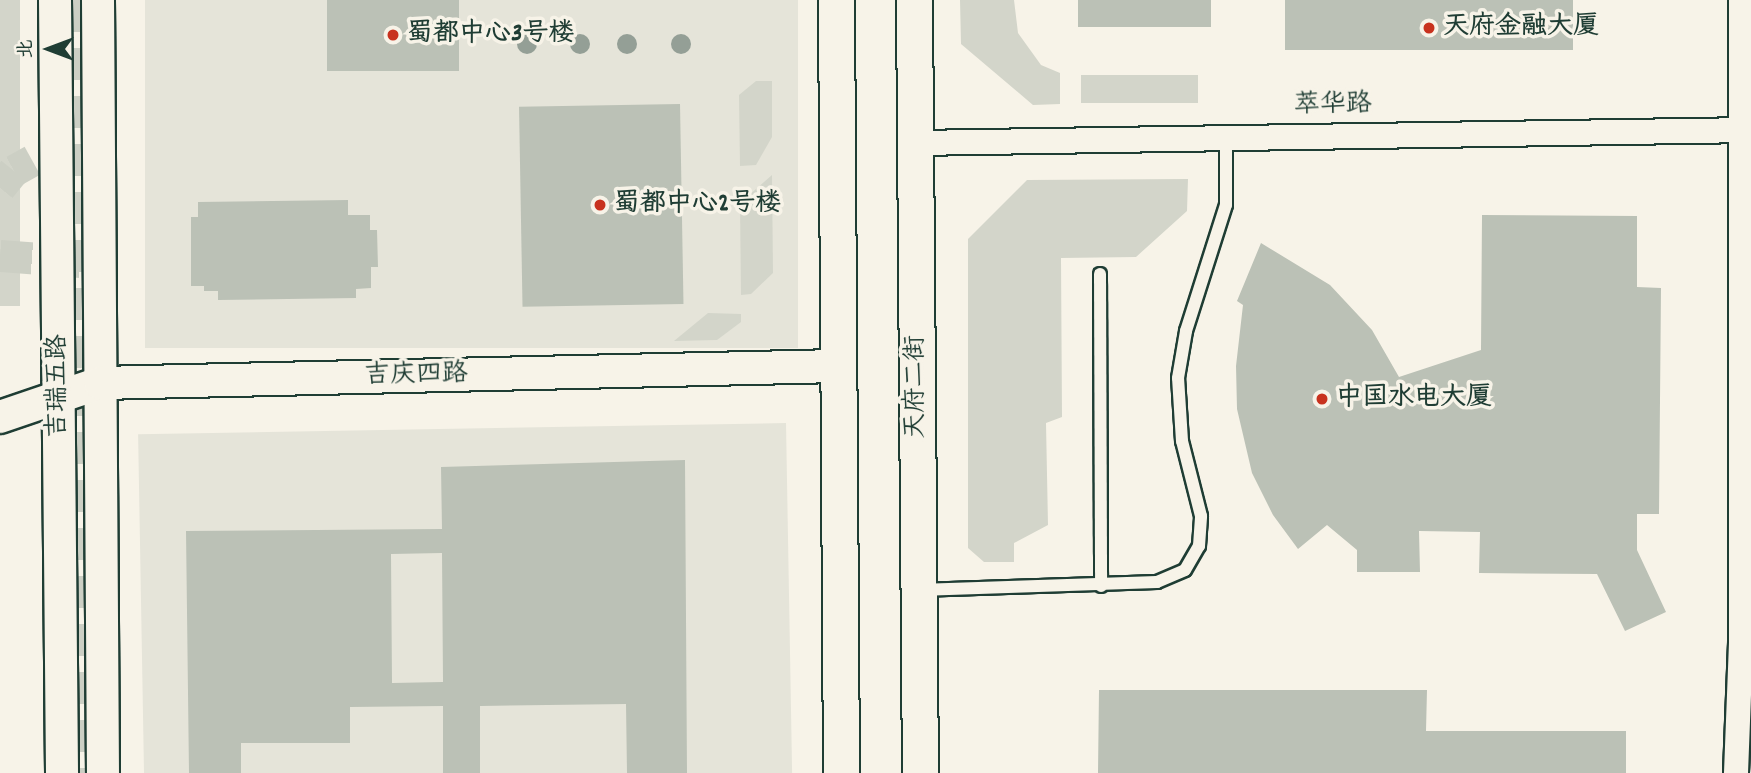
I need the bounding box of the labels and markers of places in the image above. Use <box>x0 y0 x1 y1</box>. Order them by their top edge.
place label: 天府金融大厦 <box>1443 12 1599 44</box>
place label: 蜀都中心3号楼 <box>407 19 575 51</box>
marker: 天府金融大厦 <box>1421 20 1437 36</box>
marker: 蜀都中心3号楼 <box>385 27 401 43</box>
place label: 蜀都中心2号楼 <box>614 189 781 221</box>
marker: 蜀都中心2号楼 <box>592 197 608 213</box>
place label: 中国水电大厦 <box>1336 383 1492 415</box>
marker: 中国水电大厦 <box>1314 391 1330 407</box>

